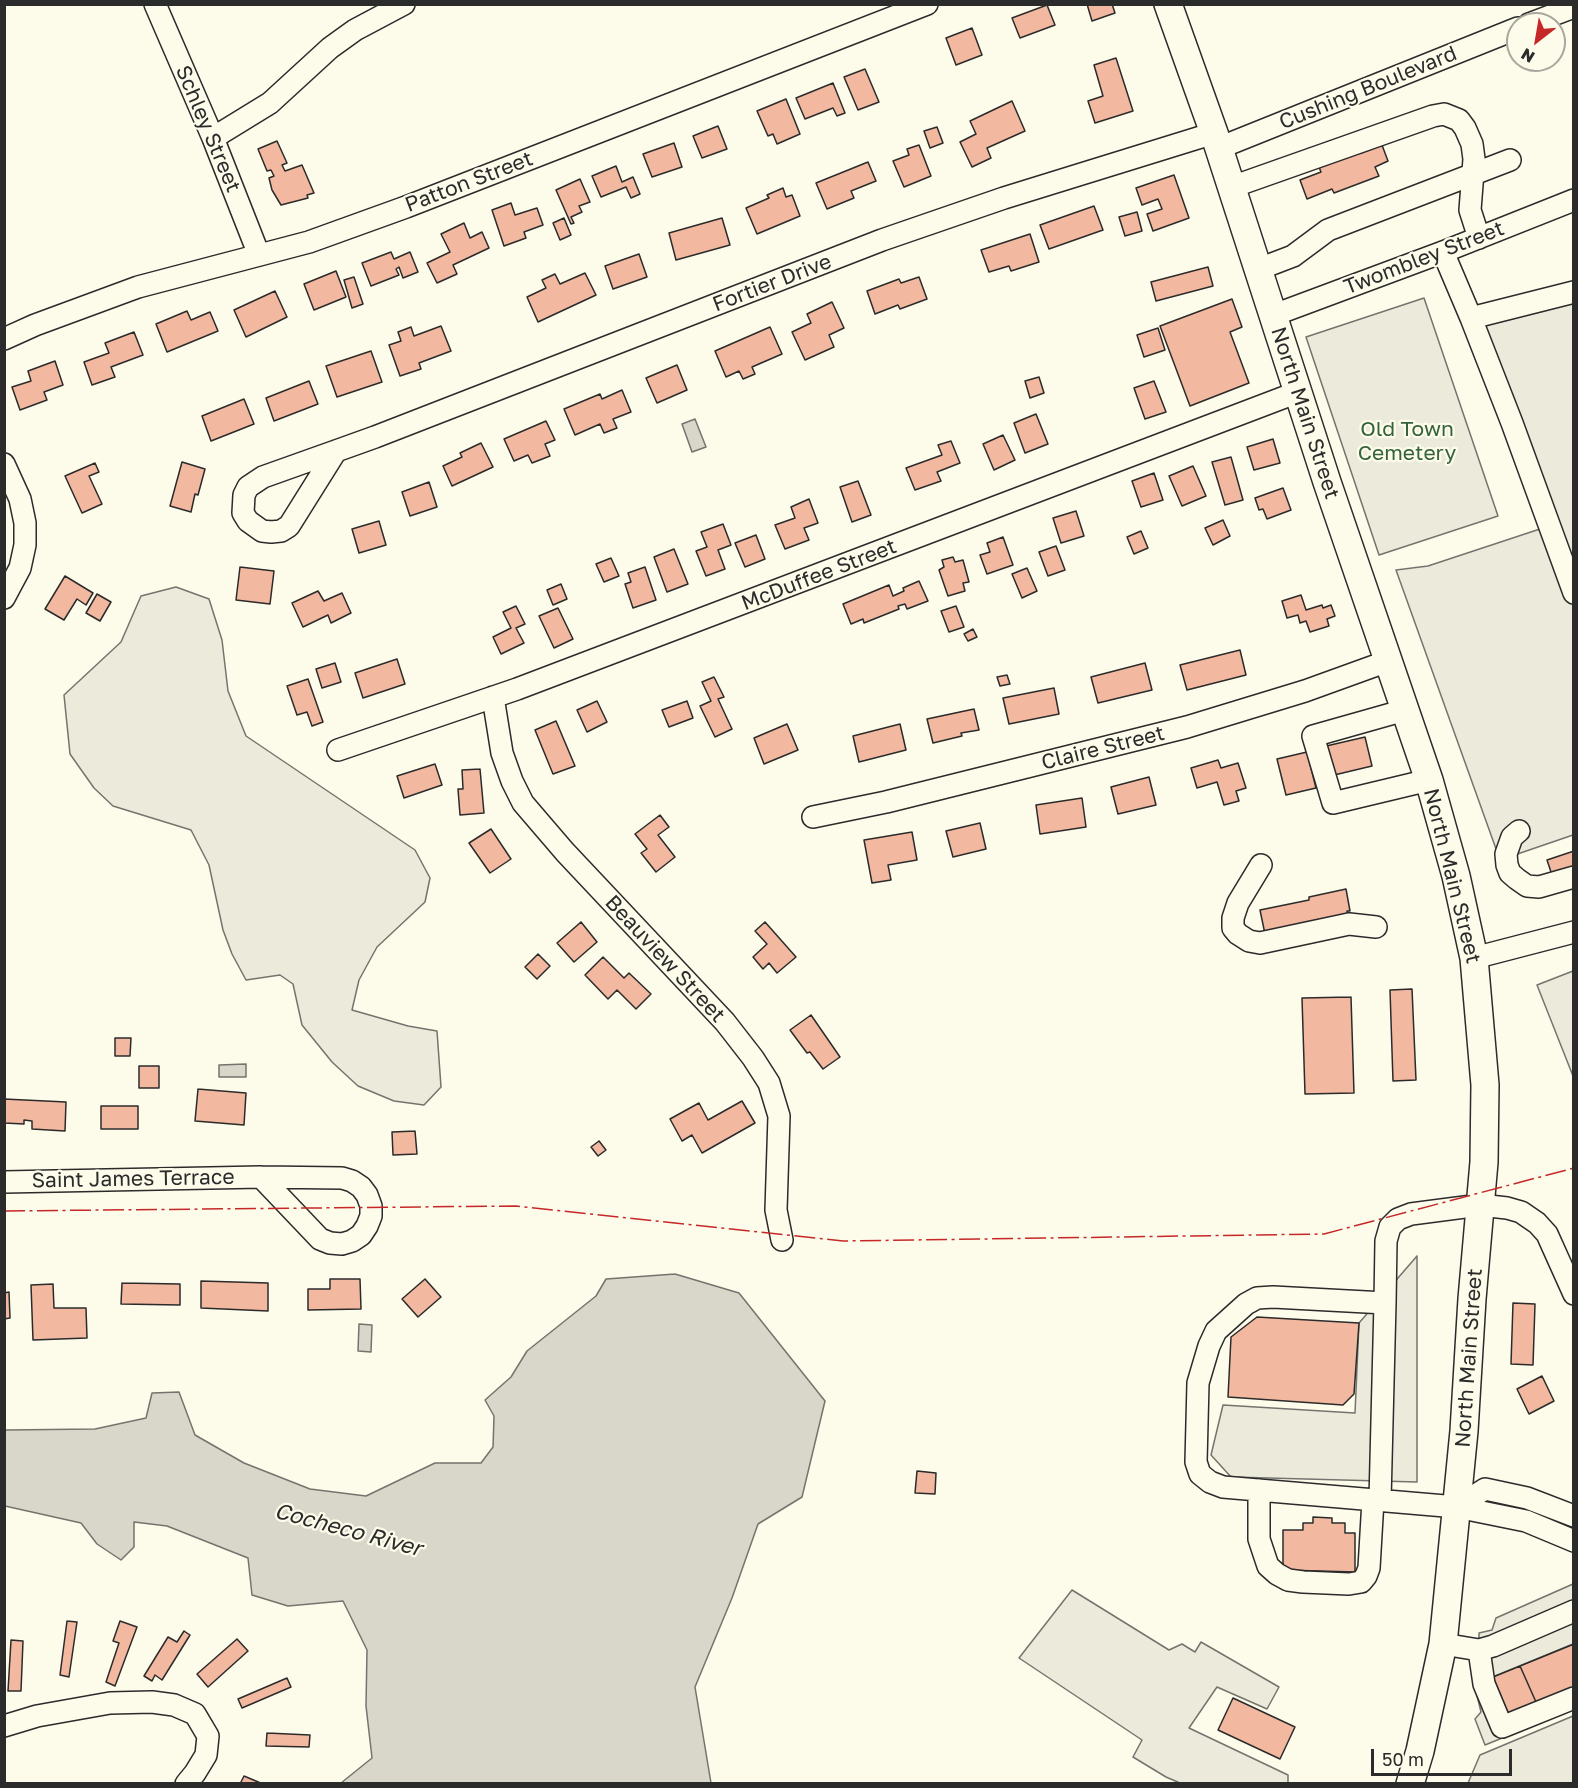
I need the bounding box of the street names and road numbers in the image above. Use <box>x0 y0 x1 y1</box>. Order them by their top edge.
street label: Cushing Boulevard <box>1276 41 1460 135</box>
street label: Schley Street <box>170 62 246 196</box>
street label: Patton Street <box>402 146 536 218</box>
street label: Twombley Street <box>1340 216 1508 300</box>
street label: Fortier Drive <box>709 249 835 317</box>
street label: North Main Street <box>1265 324 1345 502</box>
street label: McDuffee Street <box>738 534 900 616</box>
street label: Claire Street <box>1039 721 1167 775</box>
street label: North Main Street <box>1418 786 1486 966</box>
street label: Beauview Street <box>600 890 730 1028</box>
street label: Saint James Terrace <box>31 1165 235 1193</box>
street label: North Main Street <box>1450 1268 1488 1448</box>

